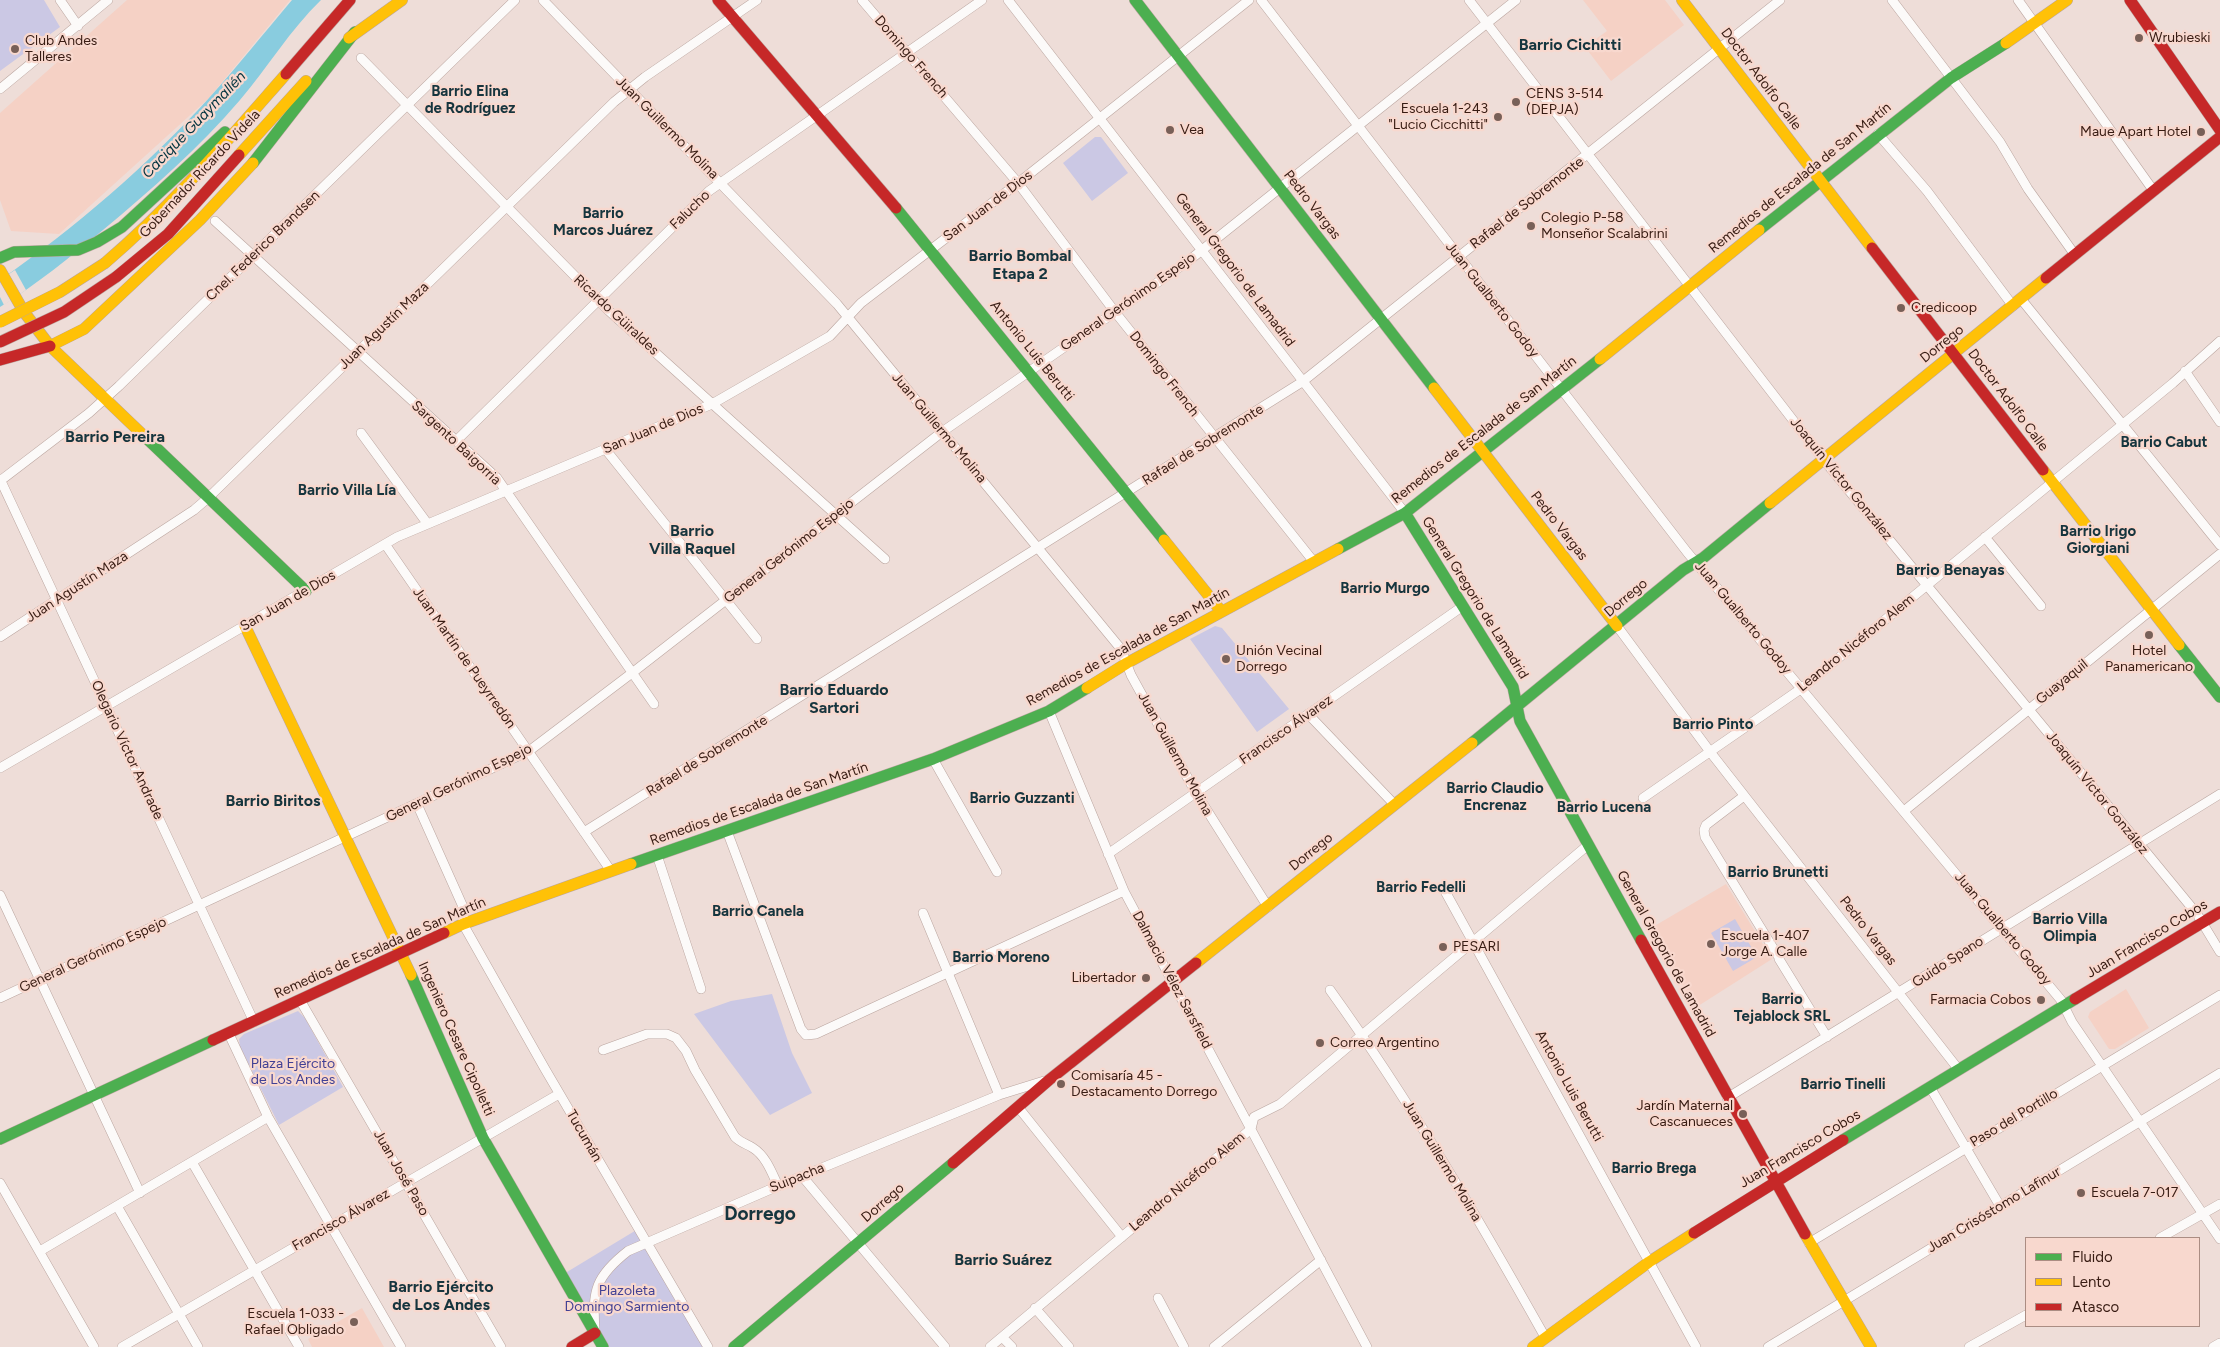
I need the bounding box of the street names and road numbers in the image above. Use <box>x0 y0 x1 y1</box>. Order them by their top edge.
street label: Domingo French <box>871 12 951 102</box>
street label: Doctor Adolfo Calle <box>1717 25 1805 133</box>
street label: Juan Guillermo Molina <box>612 73 722 183</box>
street label: Remedios de Escalada de San Martín <box>1705 99 1895 257</box>
street label: Gobernador Ricardo Videla <box>136 106 264 242</box>
street label: Rafael de Sobremonte <box>1467 153 1587 253</box>
street label: San Juan de Dios <box>940 167 1036 245</box>
street label: Pedro Vargas <box>1280 167 1344 243</box>
street label: Cnel. Federico Brandsen <box>203 187 323 305</box>
street label: Falucho <box>667 187 713 233</box>
street label: General Gregorio de Lamadrid <box>1172 190 1298 350</box>
street label: Juan Gualberto Godoy <box>1442 239 1542 361</box>
street label: General Gerónimo Espejo <box>1057 249 1199 355</box>
street label: Ricardo Güiraldes <box>570 271 662 359</box>
street label: Juan Agustín Maza <box>336 279 432 373</box>
street label: Antonio Luis Berutti <box>986 297 1078 405</box>
street label: Dorrego <box>1917 321 1967 367</box>
street label: Domingo French <box>1126 328 1202 420</box>
street label: Doctor Adolfo Calle <box>1964 346 2052 454</box>
street label: Remedios de Escalada de San Martín <box>1388 353 1580 507</box>
street label: Juan Guillermo Molina <box>888 370 990 486</box>
street label: Sargento Baigorria <box>408 397 504 489</box>
street label: San Juan de Dios <box>600 400 706 458</box>
street label: Rafael de Sobremonte <box>1139 401 1267 489</box>
street label: Joaquín Víctor González <box>1786 414 1896 544</box>
street label: Pedro Vargas <box>1527 488 1591 564</box>
street label: General Gerónimo Espejo <box>721 495 857 607</box>
street label: General Gregorio de Lamadrid <box>1418 514 1532 682</box>
street label: Juan Agustín Maza <box>23 548 131 626</box>
street label: Juan Gualberto Godoy <box>1691 558 1795 678</box>
street label: San Juan de Dios <box>237 567 339 635</box>
street label: Dorrego <box>1601 575 1651 621</box>
street label: Juan Martín de Pueyrredón <box>409 584 519 732</box>
street label: Remedios de Escalada de San Martín <box>1023 584 1233 710</box>
street label: Leandro Nicéforo Alem <box>1794 591 1918 695</box>
street label: Guayaquil <box>2033 656 2091 708</box>
street label: Olegario Víctor Andrade <box>87 678 167 822</box>
street label: Juan Guillermo Molina <box>1134 689 1216 819</box>
street label: Francisco Álvarez <box>1236 692 1336 768</box>
street label: Rafael de Sobremonte <box>643 712 771 800</box>
street label: Joaquín Víctor González <box>2042 728 2152 858</box>
street label: General Gerónimo Espejo <box>383 740 535 826</box>
street label: Remedios de Escalada de San Martín <box>648 759 870 849</box>
street label: Dorrego <box>1286 829 1336 875</box>
street label: General Gregorio de Lamadrid <box>1613 868 1719 1040</box>
street label: Juan Gualberto Godoy <box>1951 869 2055 989</box>
street label: Pedro Vargas <box>1836 893 1900 969</box>
street label: Remedios de Escalada de San Martín <box>272 894 488 1002</box>
street label: Juan Francisco Cobos <box>2083 896 2211 982</box>
street label: Dalmacio Vélez Sarsfield <box>1129 908 1215 1052</box>
street label: General Gerónimo Espejo <box>17 913 169 997</box>
street label: Guido Spano <box>1909 933 1987 991</box>
street label: Ingeniero Cesare Cipolletti <box>414 959 498 1119</box>
street label: Antonio Luis Berutti <box>1532 1028 1606 1144</box>
street label: Paso del Portillo <box>1967 1085 2061 1151</box>
street label: Juan Guillermo Molina <box>1399 1097 1485 1225</box>
street label: Juan Francisco Cobos <box>1736 1106 1864 1192</box>
street label: Tucumán <box>562 1107 606 1165</box>
street label: Juan José Paso <box>370 1127 432 1219</box>
street label: Leandro Nicéforo Alem <box>1126 1129 1248 1235</box>
street label: Suipacha <box>767 1159 827 1197</box>
street label: Juan Crisóstomo Lafinur <box>1924 1163 2064 1257</box>
street label: Dorrego <box>858 1180 908 1226</box>
street label: Francisco Álvarez <box>289 1185 393 1255</box>

